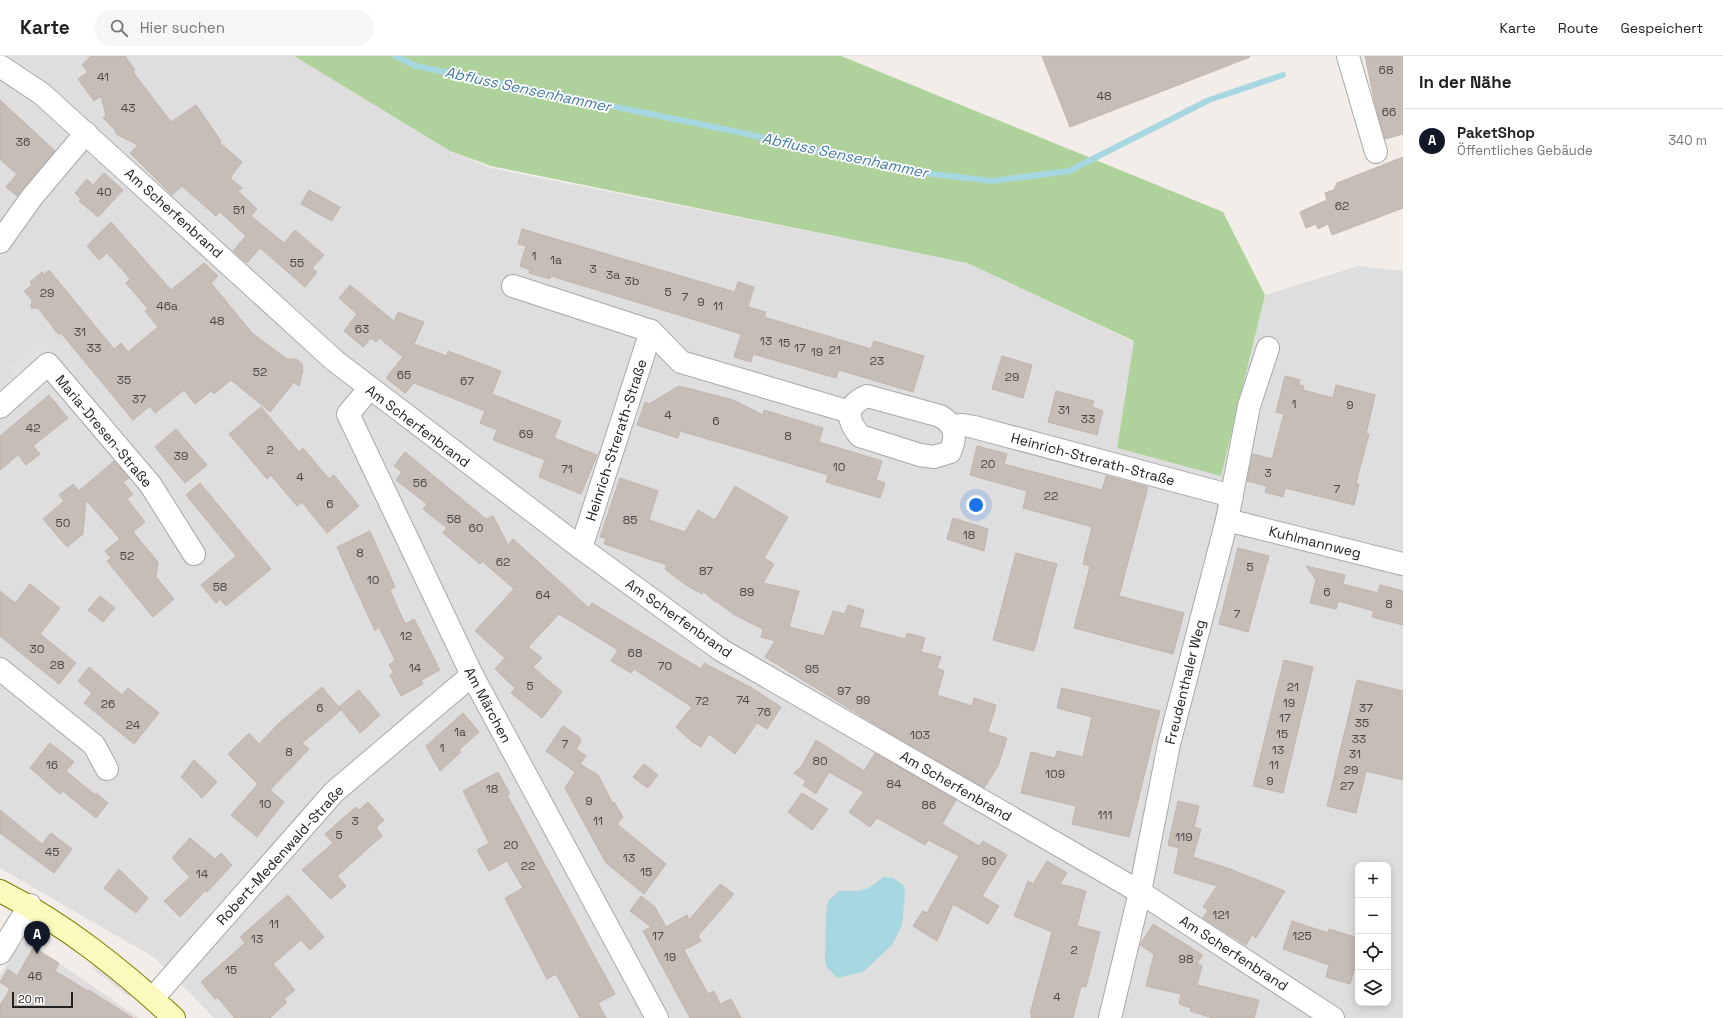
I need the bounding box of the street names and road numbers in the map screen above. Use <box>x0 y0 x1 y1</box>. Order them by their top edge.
street label: Am Scherfenbrand <box>121 164 227 262</box>
street label: Heinrich-Strerath-Straße <box>581 357 651 523</box>
street label: Maria-Dresen-Straße <box>52 371 156 491</box>
street label: Am Scherfenbrand <box>362 381 474 471</box>
street label: Heinrich-Strerath-Straße <box>1009 428 1177 490</box>
street label: Kuhlmannweg <box>1267 522 1363 562</box>
street label: Am Scherfenbrand <box>622 574 736 662</box>
street label: Freudenthaler Weg <box>1161 618 1209 746</box>
street label: Am Märchen <box>460 664 516 746</box>
street label: Am Scherfenbrand <box>897 747 1015 825</box>
street label: Robert-Medenwald-Straße <box>212 781 348 929</box>
street label: Am Scherfenbrand <box>1176 911 1292 995</box>

